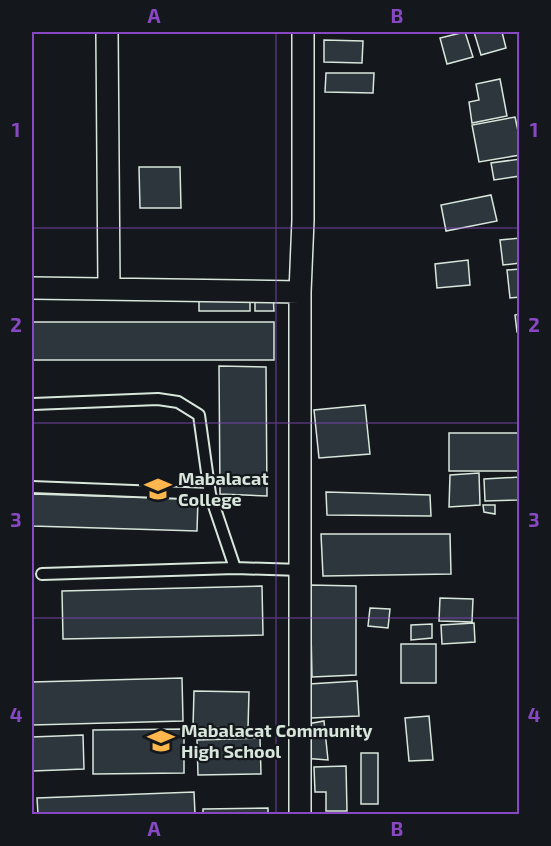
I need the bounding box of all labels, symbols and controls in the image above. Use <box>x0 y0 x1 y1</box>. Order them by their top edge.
text: A <box>147 3 161 27</box>
text: B <box>391 3 403 27</box>
text: 1 <box>12 117 20 141</box>
text: 1 <box>530 117 538 141</box>
text: 2 <box>10 312 22 336</box>
text: 2 <box>528 312 540 336</box>
place label: Mabalacat College <box>178 467 269 510</box>
school or university icon: Mabalacat College <box>143 474 173 504</box>
text: 3 <box>10 507 22 531</box>
text: 3 <box>528 507 540 531</box>
text: 4 <box>10 702 23 726</box>
text: 4 <box>528 702 541 726</box>
place label: Mabalacat Community High School <box>181 719 373 762</box>
school or university icon: Mabalacat Community High School <box>146 726 176 756</box>
text: A <box>147 816 161 840</box>
text: B <box>391 816 403 840</box>

